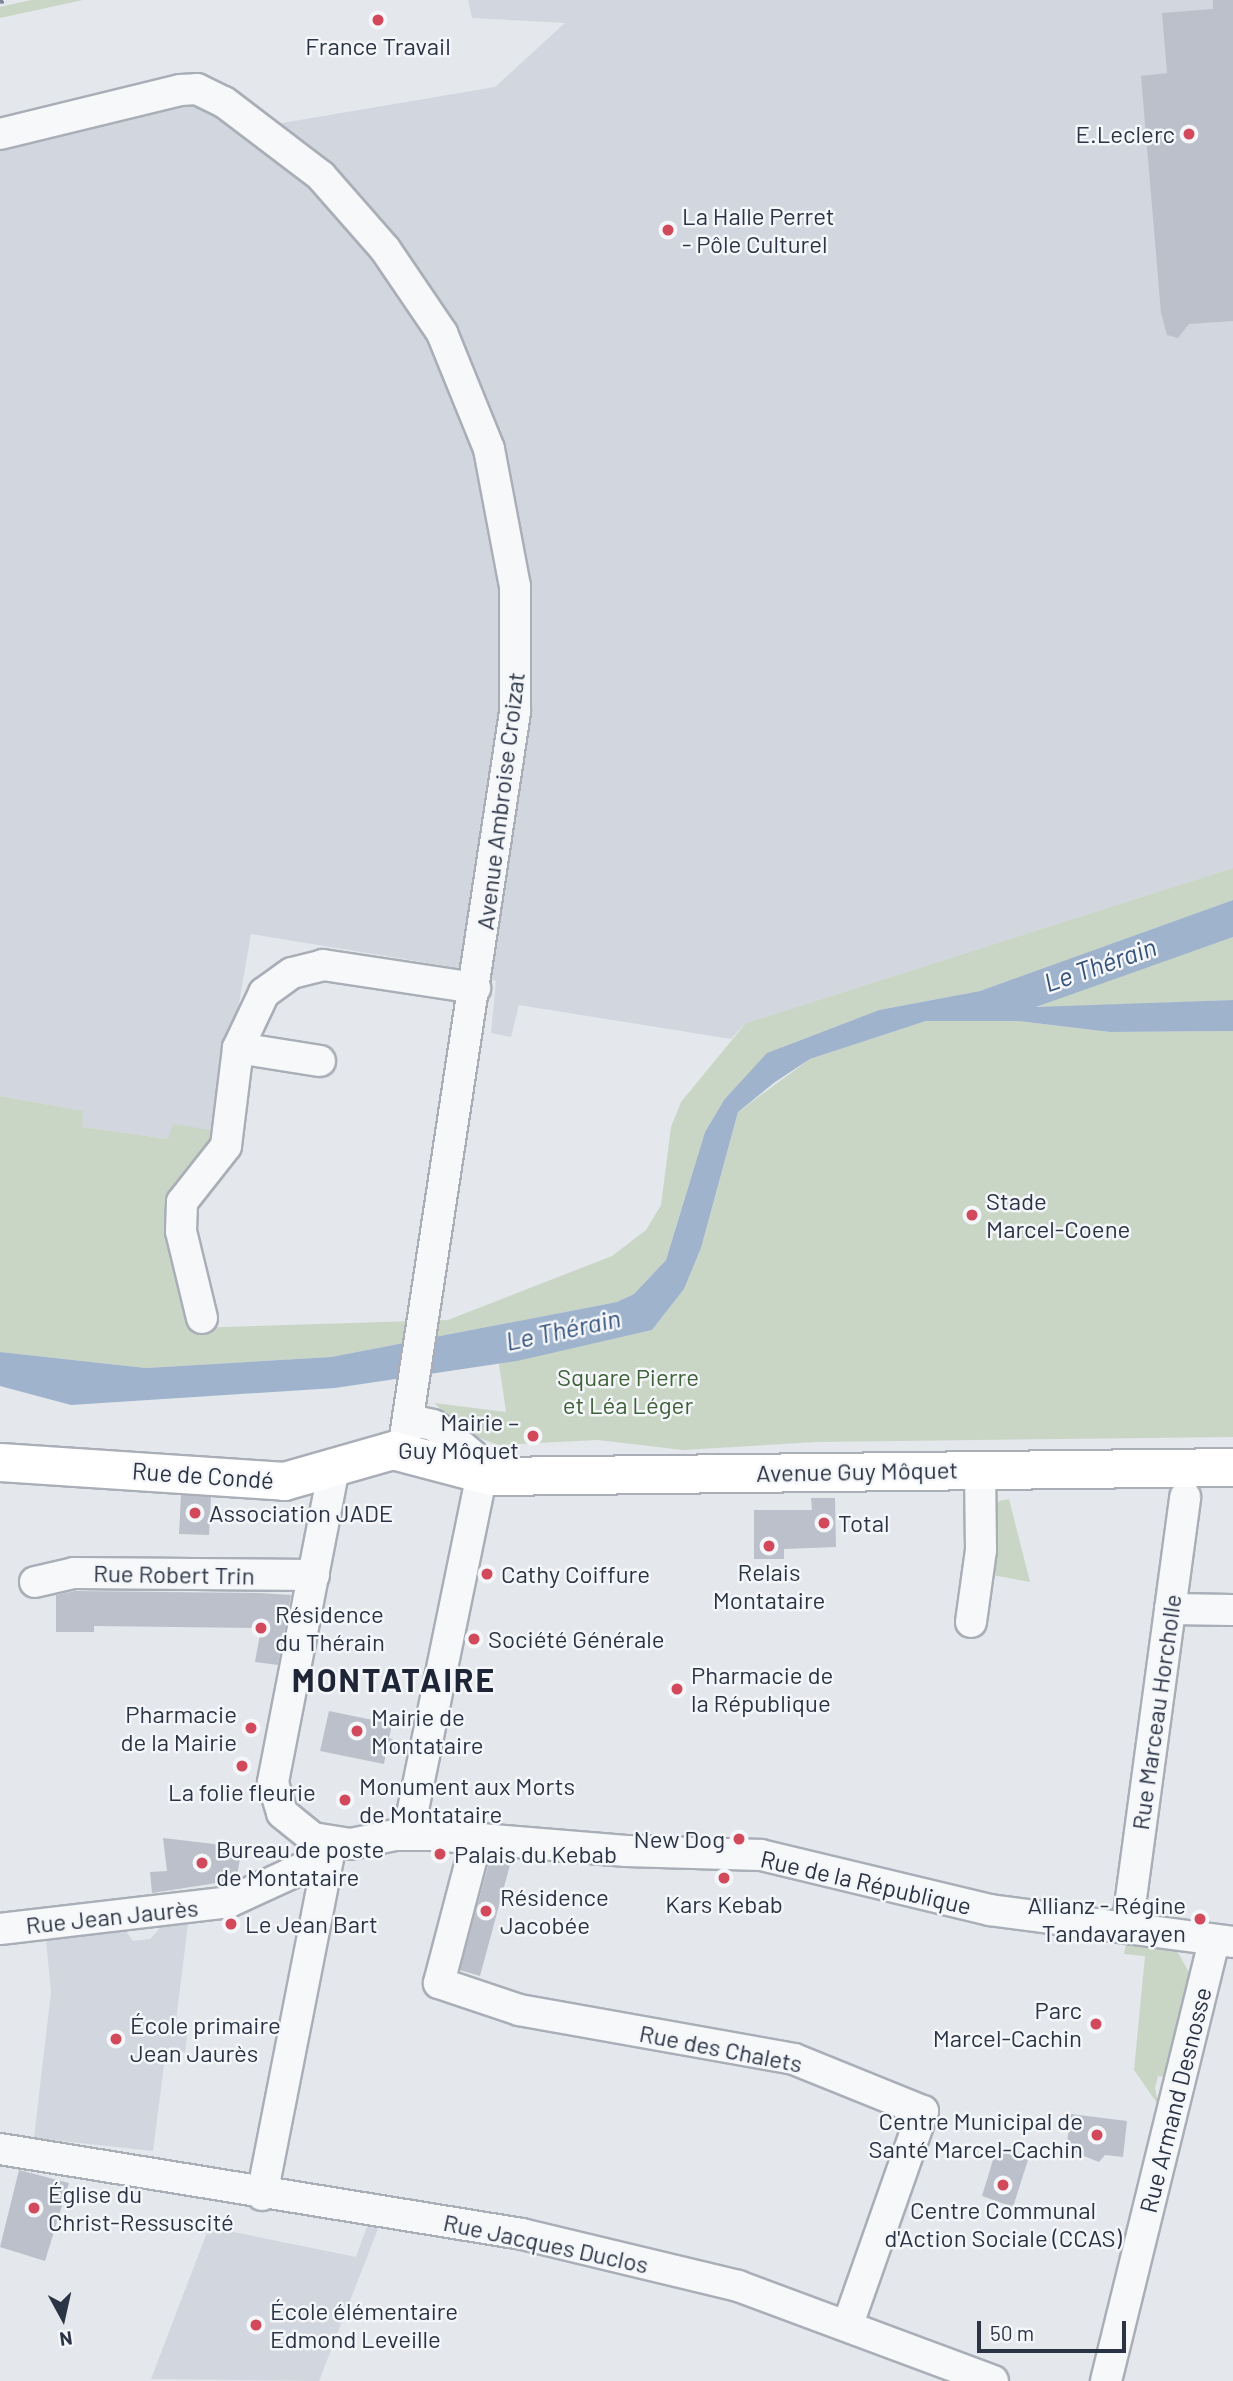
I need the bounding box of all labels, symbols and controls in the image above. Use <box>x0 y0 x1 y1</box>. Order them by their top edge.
marker: France Travail <box>370 12 386 28</box>
place label: France Travail <box>305 32 451 60</box>
place label: E.Leclerc <box>1075 120 1175 148</box>
marker: E.Leclerc <box>1181 126 1197 142</box>
place label: La Halle Perret - Pôle Culturel <box>682 202 835 258</box>
marker: La Halle Perret - Pôle Culturel <box>660 222 676 238</box>
street label: Avenue Ambroise Croizat <box>470 670 530 932</box>
water label: Le Thérain <box>1040 930 1160 998</box>
place label: Stade Marcel-Coene <box>986 1187 1130 1243</box>
marker: Stade Marcel-Coene <box>964 1207 980 1223</box>
water label: Le Thérain <box>503 1302 623 1356</box>
park label: Square Pierre et Léa Léger <box>557 1363 699 1419</box>
place label: Mairie – Guy Môquet <box>398 1408 519 1464</box>
marker: Mairie – Guy Môquet <box>525 1428 541 1444</box>
street label: Avenue Guy Môquet <box>756 1455 958 1487</box>
street label: Rue de Condé <box>131 1456 275 1494</box>
place label: Association JADE <box>209 1499 393 1527</box>
marker: Association JADE <box>187 1505 203 1521</box>
place label: Total <box>838 1509 889 1537</box>
marker: Total <box>816 1515 832 1531</box>
marker: Relais Montataire <box>761 1538 777 1554</box>
street label: Rue Robert Trin <box>93 1558 255 1590</box>
place label: Relais Montataire <box>713 1558 825 1614</box>
place label: Cathy Coiffure <box>501 1560 650 1588</box>
marker: Cathy Coiffure <box>479 1566 495 1582</box>
street label: Rue Marceau Horcholle <box>1125 1592 1187 1832</box>
place label: Résidence du Thérain <box>275 1600 385 1656</box>
marker: Résidence du Thérain <box>253 1620 269 1636</box>
place label: Société Générale <box>488 1625 665 1653</box>
marker: Société Générale <box>466 1631 482 1647</box>
district label: MONTATAIRE <box>293 1660 495 1698</box>
place label: Pharmacie de la République <box>691 1661 833 1717</box>
marker: Pharmacie de la République <box>669 1681 685 1697</box>
place label: Pharmacie de la Mairie <box>121 1700 237 1756</box>
place label: Mairie de Montataire <box>371 1703 484 1759</box>
marker: Pharmacie de la Mairie <box>243 1720 259 1736</box>
marker: Mairie de Montataire <box>349 1723 365 1739</box>
marker: La folie fleurie <box>234 1758 250 1774</box>
place label: Monument aux Morts de Montataire <box>359 1772 575 1828</box>
place label: La folie fleurie <box>168 1778 316 1806</box>
marker: Monument aux Morts de Montataire <box>337 1792 353 1808</box>
place label: New Dog <box>633 1825 725 1853</box>
marker: New Dog <box>731 1831 747 1847</box>
place label: Bureau de poste de Montataire <box>216 1835 384 1891</box>
place label: Palais du Kebab <box>454 1840 617 1868</box>
street label: Rue de la République <box>758 1844 974 1920</box>
marker: Palais du Kebab <box>432 1846 448 1862</box>
marker: Bureau de poste de Montataire <box>194 1855 210 1871</box>
marker: Kars Kebab <box>716 1870 732 1886</box>
place label: Résidence Jacobée <box>500 1883 609 1939</box>
place label: Kars Kebab <box>665 1890 783 1918</box>
place label: Allianz - Régine Tandavarayen <box>1027 1891 1186 1947</box>
street label: Rue Jean Jaurès <box>24 1893 200 1939</box>
marker: Résidence Jacobée <box>478 1903 494 1919</box>
place label: Le Jean Bart <box>245 1910 378 1938</box>
marker: Allianz - Régine Tandavarayen <box>1192 1911 1208 1927</box>
marker: Le Jean Bart <box>223 1916 239 1932</box>
street label: Rue Armand Desnosse <box>1133 1984 1217 2216</box>
place label: Parc Marcel-Cachin <box>933 1996 1082 2052</box>
place label: École primaire Jean Jaurès <box>130 2011 281 2067</box>
marker: Parc Marcel-Cachin <box>1088 2016 1104 2032</box>
street label: Rue des Chalets <box>637 2018 805 2078</box>
marker: École primaire Jean Jaurès <box>108 2031 124 2047</box>
place label: Centre Municipal de Santé Marcel-Cachin <box>869 2107 1083 2163</box>
marker: Centre Municipal de Santé Marcel-Cachin <box>1089 2127 1105 2143</box>
marker: Centre Communal d'Action Sociale (CCAS) <box>995 2177 1011 2193</box>
place label: Église du Christ-Ressuscité <box>48 2180 234 2236</box>
place label: Centre Communal d'Action Sociale (CCAS) <box>884 2196 1122 2252</box>
marker: Église du Christ-Ressuscité <box>26 2200 42 2216</box>
street label: Rue Jacques Duclos <box>441 2207 651 2279</box>
north arrow <box>28 2283 98 2353</box>
place label: École élémentaire Edmond Leveille <box>270 2297 458 2353</box>
scale bar <box>981 2308 1130 2352</box>
marker: École élémentaire Edmond Leveille <box>248 2317 264 2333</box>
text: 50 m <box>990 2320 1034 2345</box>
text: N <box>58 2327 74 2352</box>

